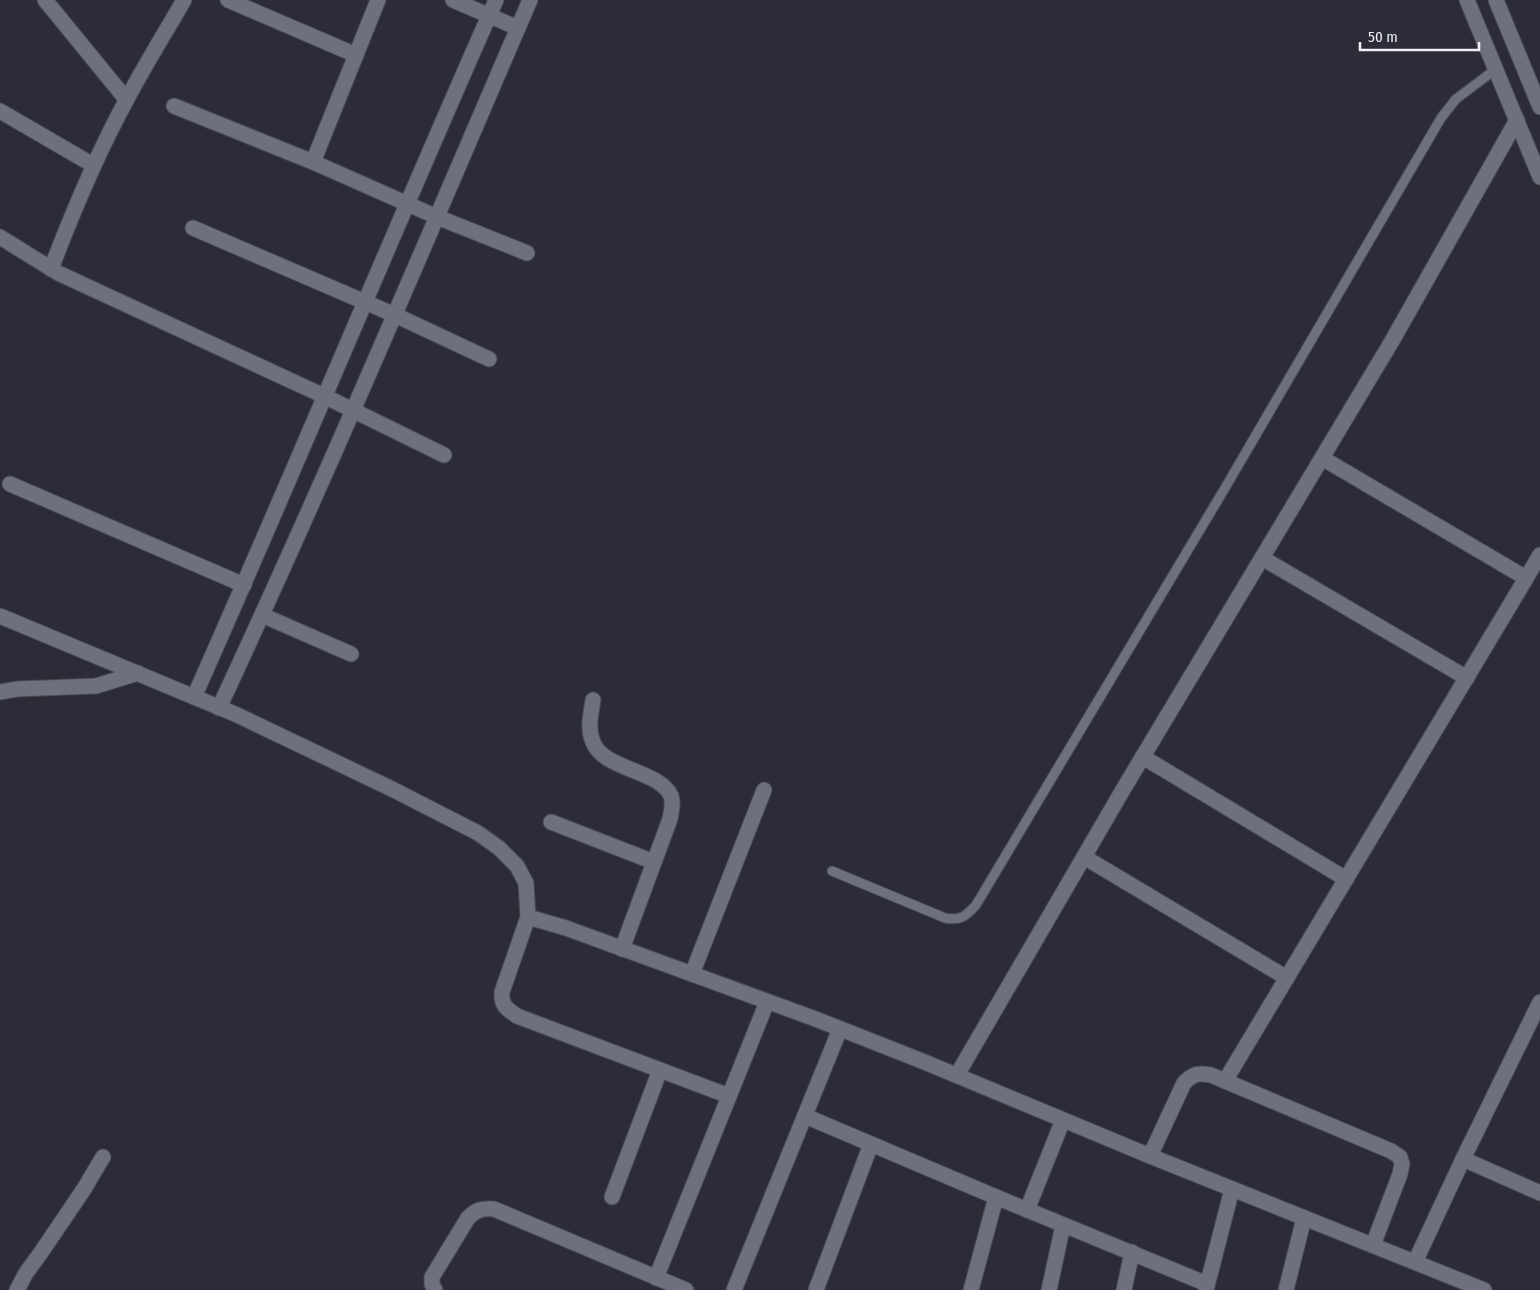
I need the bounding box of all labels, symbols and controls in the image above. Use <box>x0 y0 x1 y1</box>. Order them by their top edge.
scale bar <box>1360 20 1479 52</box>
text: 50 m <box>1368 28 1398 46</box>

